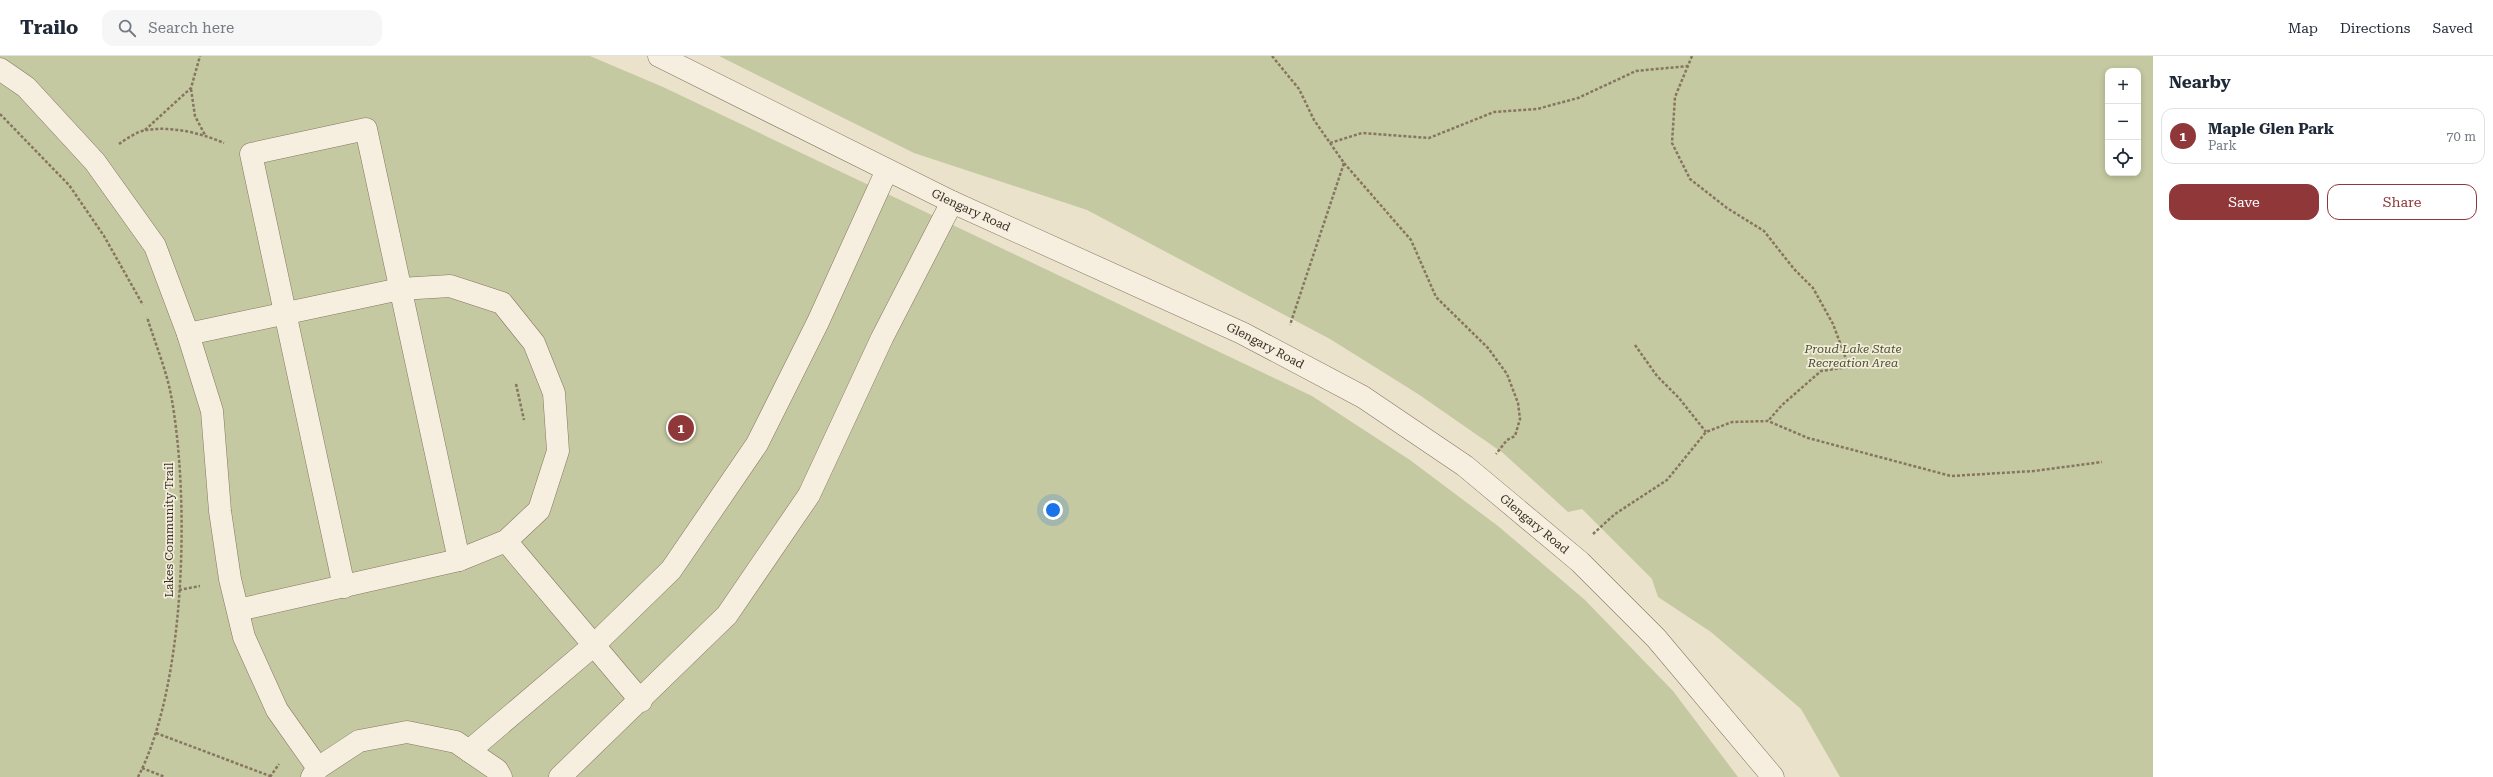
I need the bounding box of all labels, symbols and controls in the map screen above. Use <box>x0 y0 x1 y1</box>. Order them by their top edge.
search box <box>102 10 382 46</box>
text: Trailo <box>20 16 78 39</box>
icon: search <box>116 17 138 39</box>
text: Search here <box>148 19 234 37</box>
text: Map <box>2288 20 2318 36</box>
text: Directions <box>2340 20 2410 36</box>
text: Saved <box>2432 20 2473 36</box>
map controls <box>2105 68 2141 176</box>
button: + <box>2105 68 2141 104</box>
text: Nearby <box>2169 72 2231 92</box>
button: − <box>2105 104 2141 140</box>
text: Maple Glen Park <box>2208 120 2334 138</box>
text: 1 <box>2179 129 2187 144</box>
text: 70 m <box>2446 129 2476 144</box>
text: Park <box>2208 138 2237 153</box>
button: locate <box>2105 140 2141 176</box>
button: Save <box>2169 184 2319 220</box>
button: Share <box>2327 184 2477 220</box>
street label: Glengary Road <box>929 186 1013 235</box>
street label: Glengary Road <box>1224 320 1307 372</box>
park label: Proud Lake State Recreation Area <box>1804 342 1902 370</box>
pin: 1 <box>668 413 694 443</box>
street label: Lakes Community Trail <box>162 462 176 597</box>
street label: Glengary Road <box>1497 491 1572 557</box>
your location <box>1043 500 1063 520</box>

